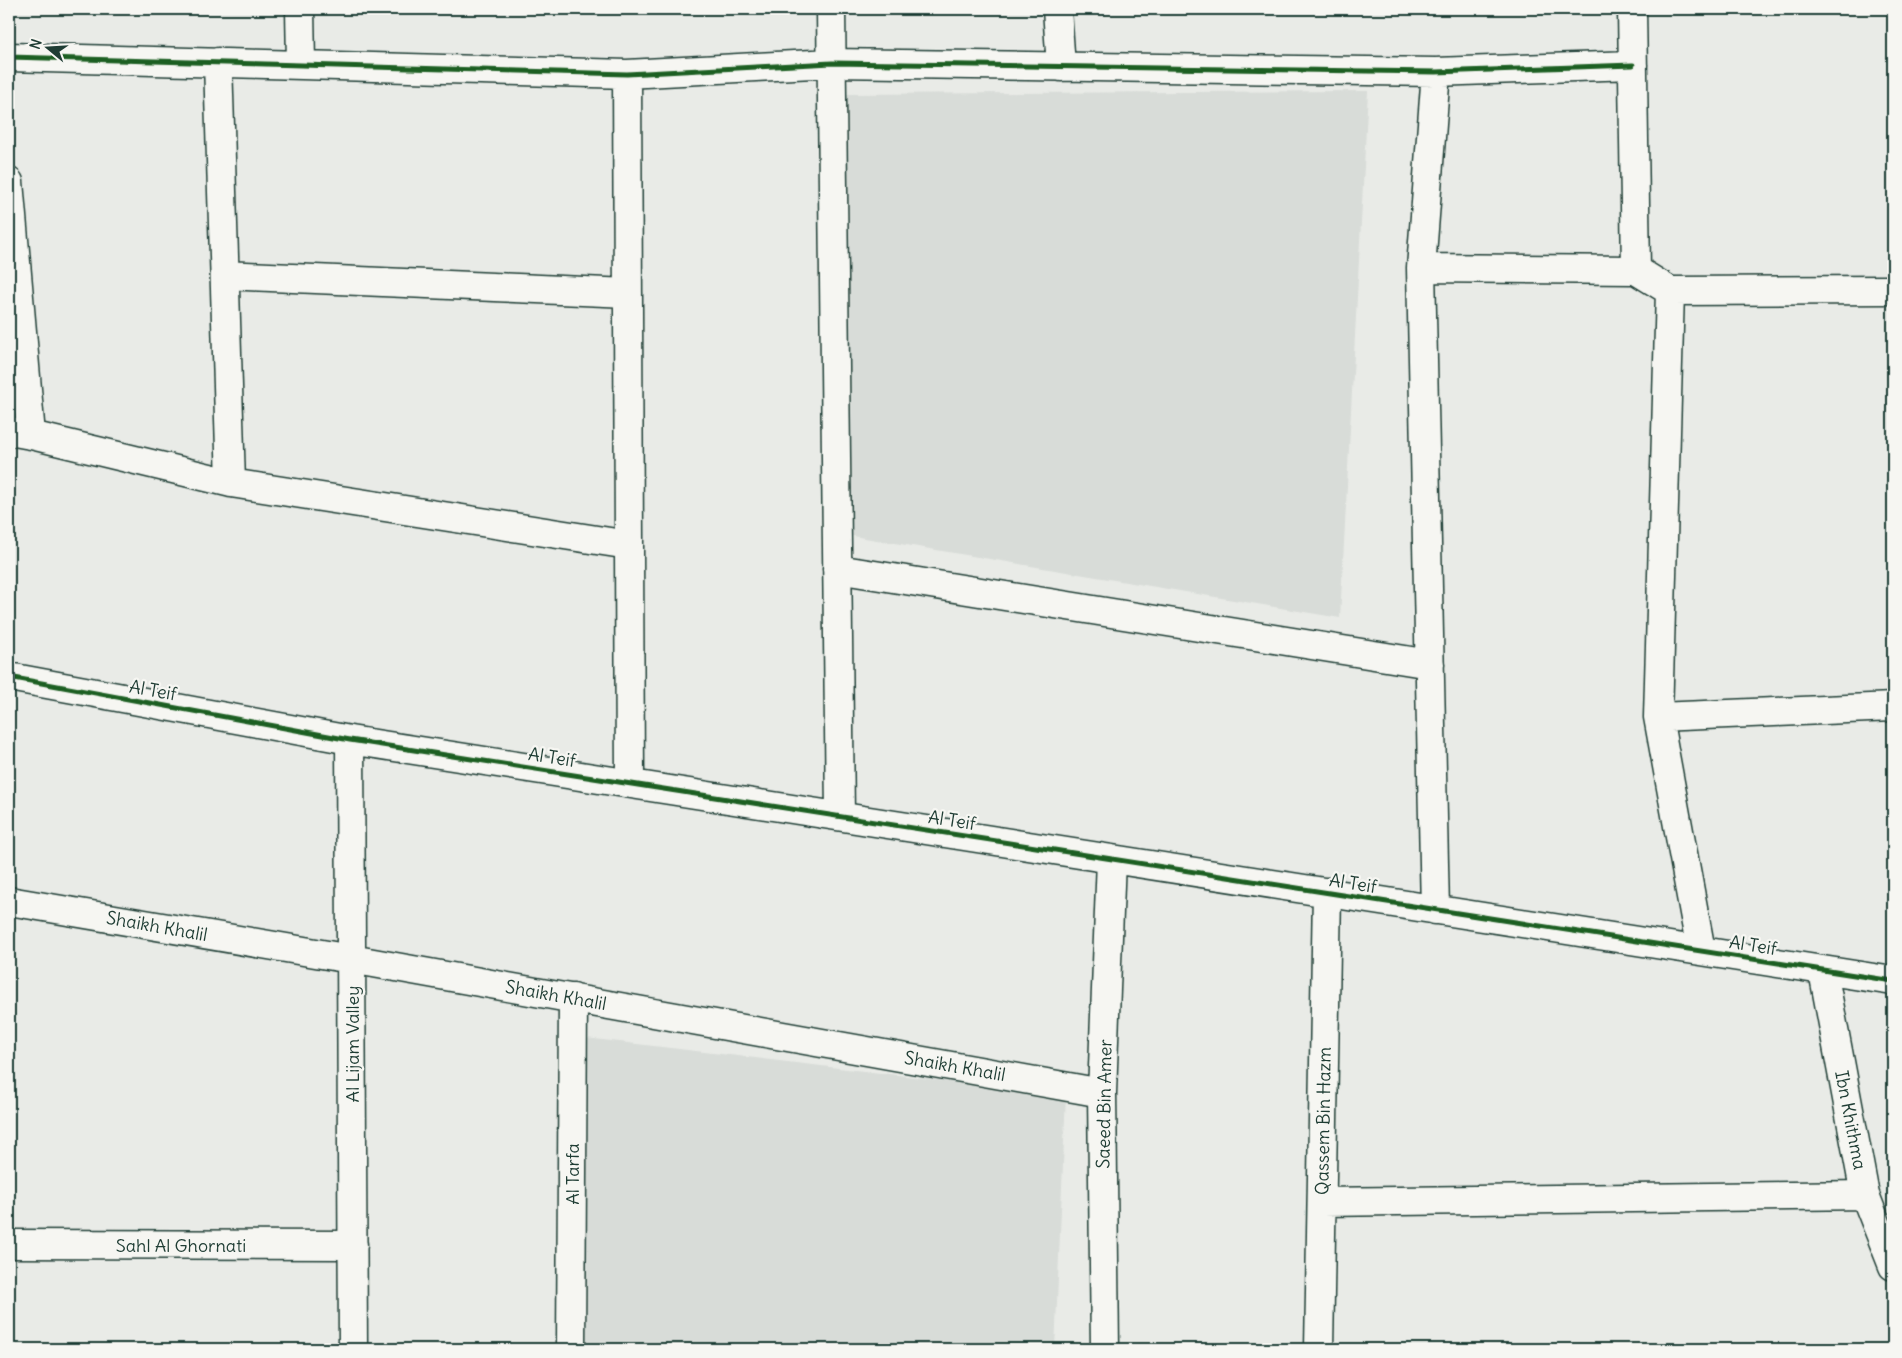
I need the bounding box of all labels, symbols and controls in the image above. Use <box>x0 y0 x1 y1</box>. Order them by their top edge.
north arrow <box>22 22 72 72</box>
text: N <box>26 37 46 51</box>
street label: Al Teif <box>128 675 180 706</box>
street label: Al Teif <box>527 742 578 772</box>
street label: Al Teif <box>927 805 978 835</box>
street label: Al Teif <box>1328 868 1379 898</box>
street label: Shaikh Khalil <box>105 906 209 946</box>
street label: Al Teif <box>1728 930 1779 960</box>
street label: Shaikh Khalil <box>504 975 608 1015</box>
street label: Al Lijam Valley <box>341 986 364 1102</box>
street label: Saeed Bin Amer <box>1091 1038 1117 1169</box>
street label: Shaikh Khalil <box>903 1046 1007 1086</box>
street label: Qassem Bin Hazm <box>1310 1047 1336 1195</box>
street label: Ibn Khithma <box>1830 1068 1872 1172</box>
street label: Al Tarfa <box>561 1143 584 1205</box>
street label: Sahl Al Ghornati <box>116 1234 246 1257</box>

